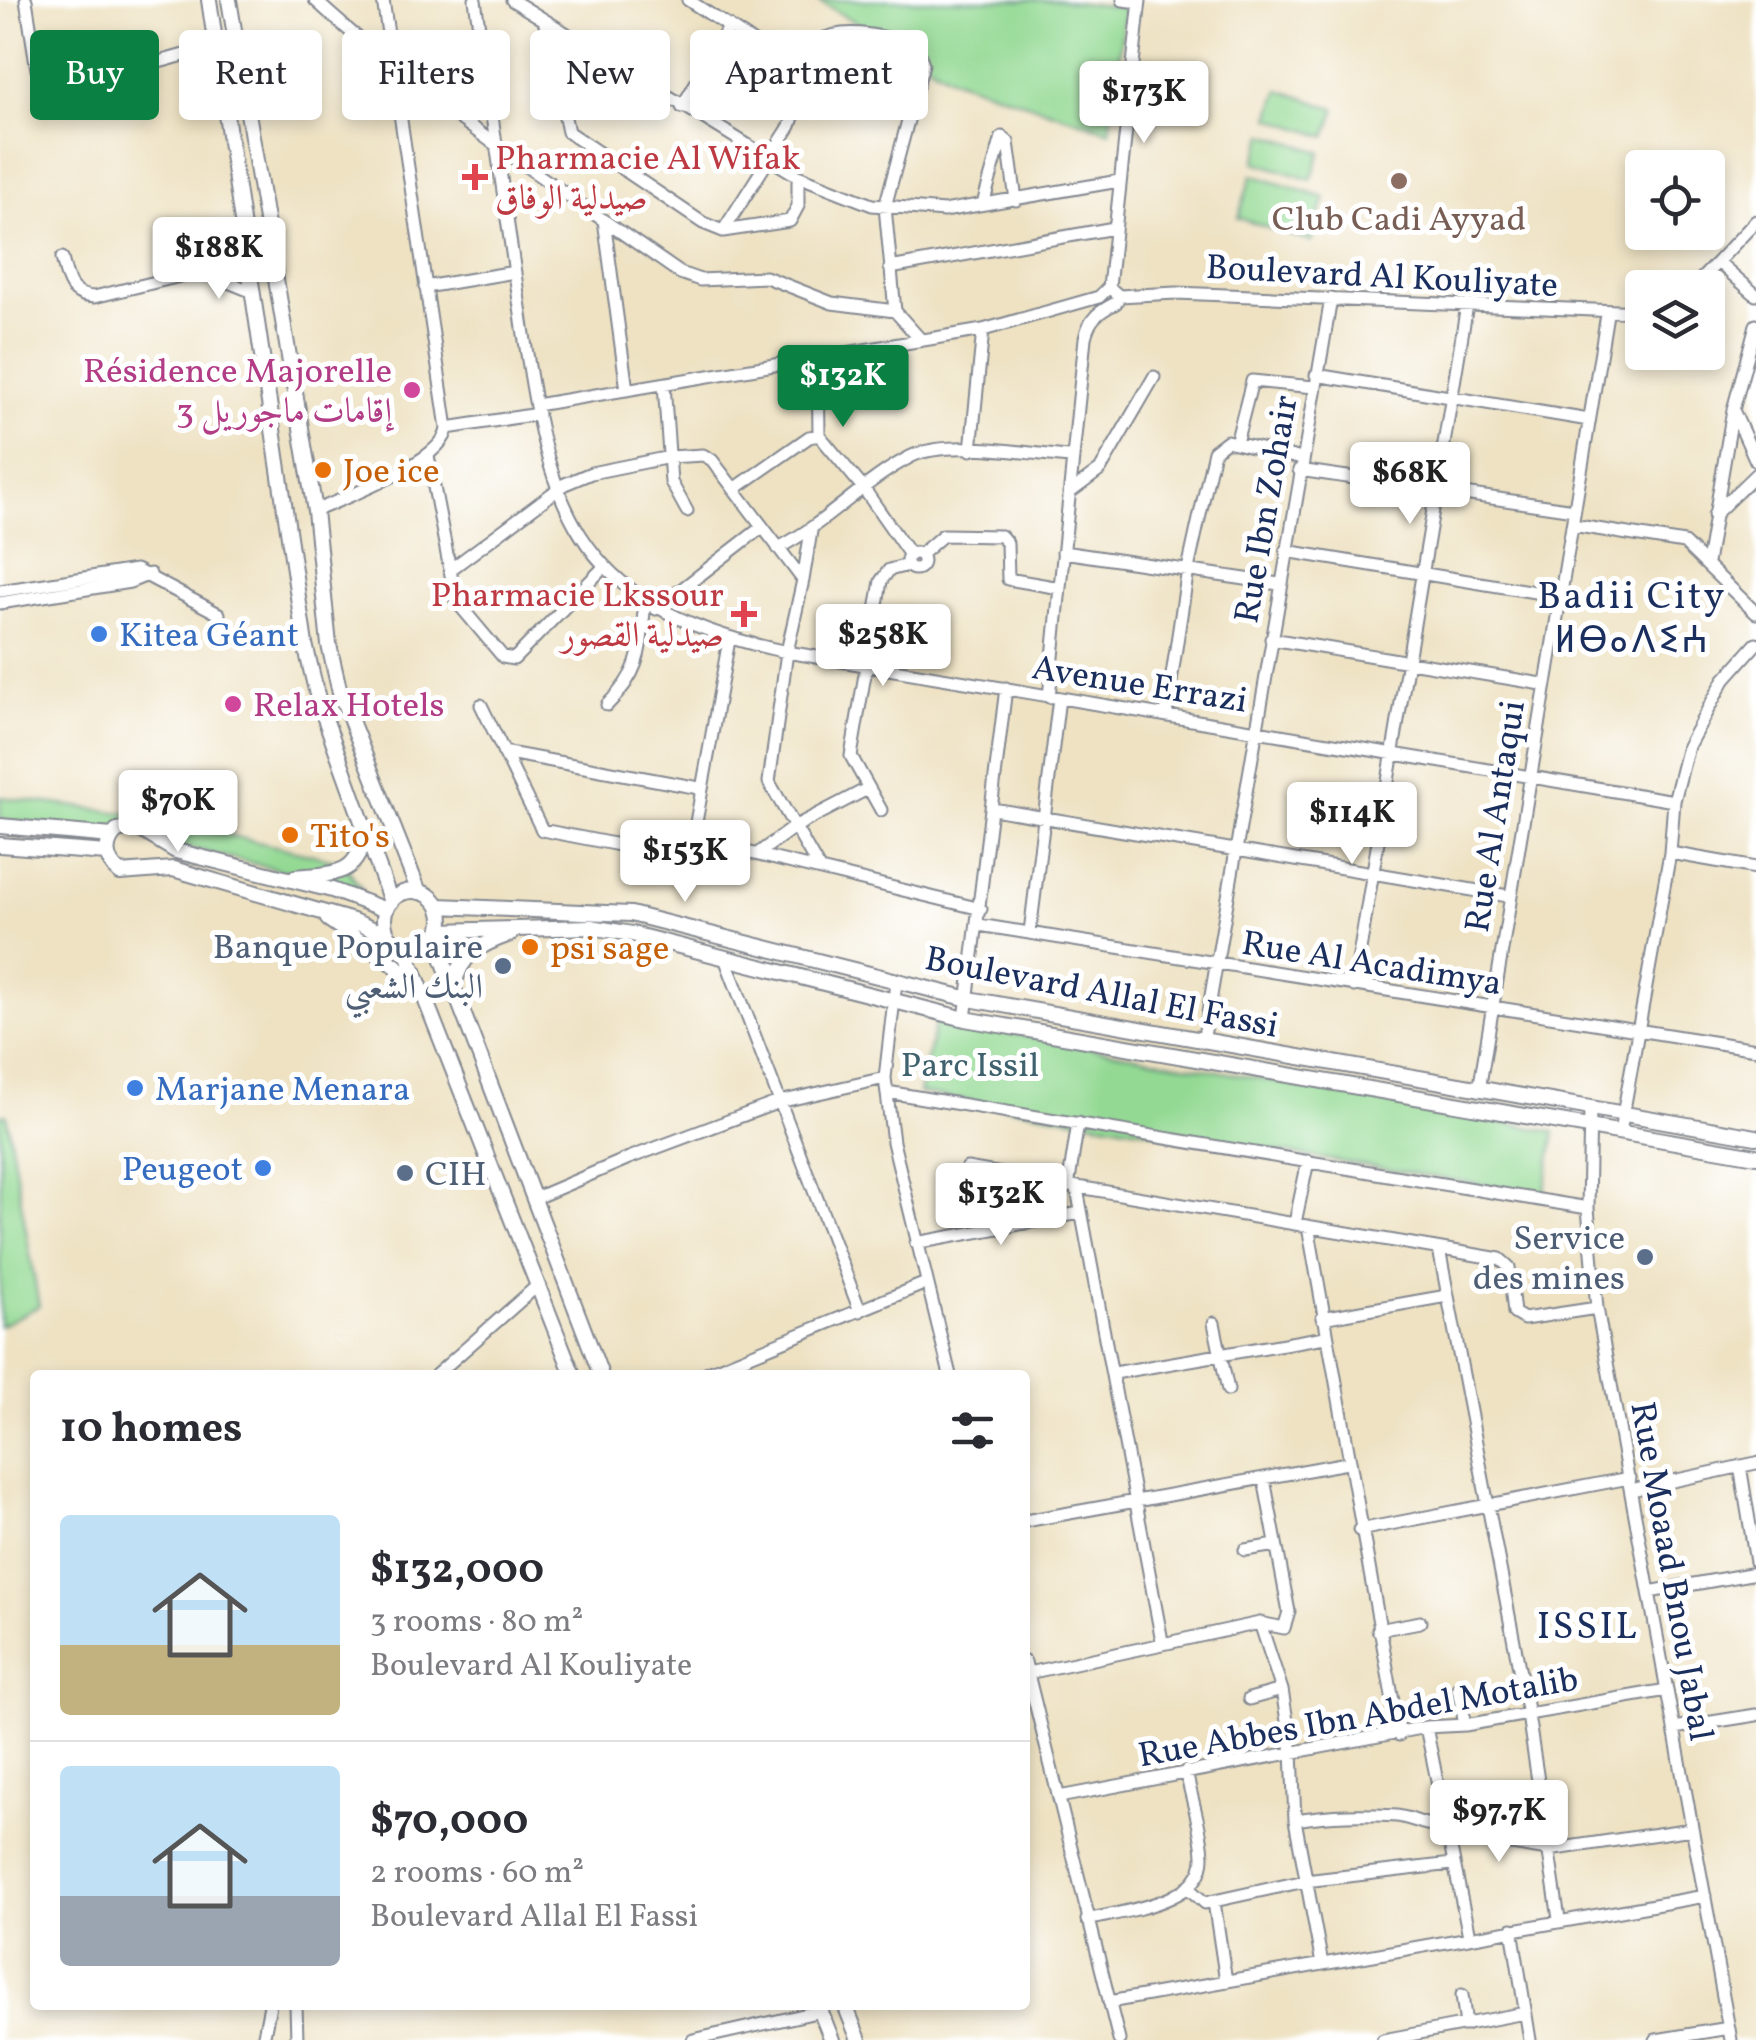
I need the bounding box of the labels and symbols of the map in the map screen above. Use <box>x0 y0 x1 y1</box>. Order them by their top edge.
pin: $173K <box>1074 61 1214 146</box>
place label: Pharmacie Al Wifak صيدلية الوفاق <box>495 136 801 224</box>
marker: Pharmacie Al Wifak صيدلية الوفاق <box>464 166 486 188</box>
marker: Club Cadi Ayyad <box>1388 170 1410 192</box>
place label: Club Cadi Ayyad <box>1272 197 1526 245</box>
pin: $188K <box>149 217 289 302</box>
street label: Boulevard Al Kouliyate <box>1205 245 1559 311</box>
pin: $132K <box>773 345 913 430</box>
place label: Résidence Majorelle إقامات ماجوريل 3 <box>83 349 394 437</box>
marker: Résidence Majorelle إقامات ماجوريل 3 <box>401 379 423 401</box>
street label: Rue Ibn Zohair <box>1224 392 1312 627</box>
pin: $68K <box>1351 442 1469 527</box>
place label: Joe ice <box>343 449 440 497</box>
marker: Joe ice <box>312 459 334 481</box>
district label: Badii City ⵍⴱⴰⴷⵉⵄ <box>1537 572 1727 669</box>
place label: Pharmacie Lkssour صيدلية القصور <box>431 573 724 661</box>
marker: Pharmacie Lkssour صيدلية القصور <box>733 603 755 625</box>
pin: $258K <box>813 604 953 689</box>
place label: Kitea Géant <box>119 613 299 661</box>
marker: Kitea Géant <box>88 623 110 645</box>
street label: Avenue Errazi <box>1028 645 1251 727</box>
place label: Relax Hotels <box>253 683 445 731</box>
marker: Relax Hotels <box>222 693 244 715</box>
street label: Rue Al Antaqui <box>1455 697 1539 936</box>
pin: $70K <box>119 770 237 855</box>
pin: $114K <box>1282 782 1422 867</box>
place label: Tito's <box>310 814 390 862</box>
pin: $153K <box>615 820 755 905</box>
marker: Tito's <box>279 824 301 846</box>
street label: Rue Al Acadimya <box>1238 921 1505 1009</box>
place label: Banque Populaire البنك الشعبي <box>213 925 483 1019</box>
place label: psi sage <box>550 926 669 974</box>
marker: psi sage <box>519 936 541 958</box>
street label: Boulevard Allal El Fassi <box>921 936 1282 1052</box>
marker: Banque Populaire البنك الشعبي <box>492 955 514 977</box>
park label: Parc Issil <box>901 1043 1039 1091</box>
place label: Marjane Menara <box>155 1067 410 1115</box>
marker: Marjane Menara <box>124 1077 146 1099</box>
place label: Peugeot <box>122 1147 243 1195</box>
place label: CIH <box>425 1152 487 1200</box>
marker: Peugeot <box>252 1157 274 1179</box>
marker: CIH <box>394 1162 416 1184</box>
pin: $132K <box>931 1163 1071 1248</box>
place label: Service des mines <box>1473 1216 1625 1304</box>
marker: Service des mines <box>1634 1246 1656 1268</box>
street label: Rue Moaad Bnou Jabal <box>1617 1398 1723 1745</box>
district label: ISSIL <box>1537 1602 1639 1655</box>
street label: Rue Abbes Ibn Abdel Motalib <box>1135 1657 1582 1781</box>
pin: $97.7K <box>1418 1780 1580 1865</box>

